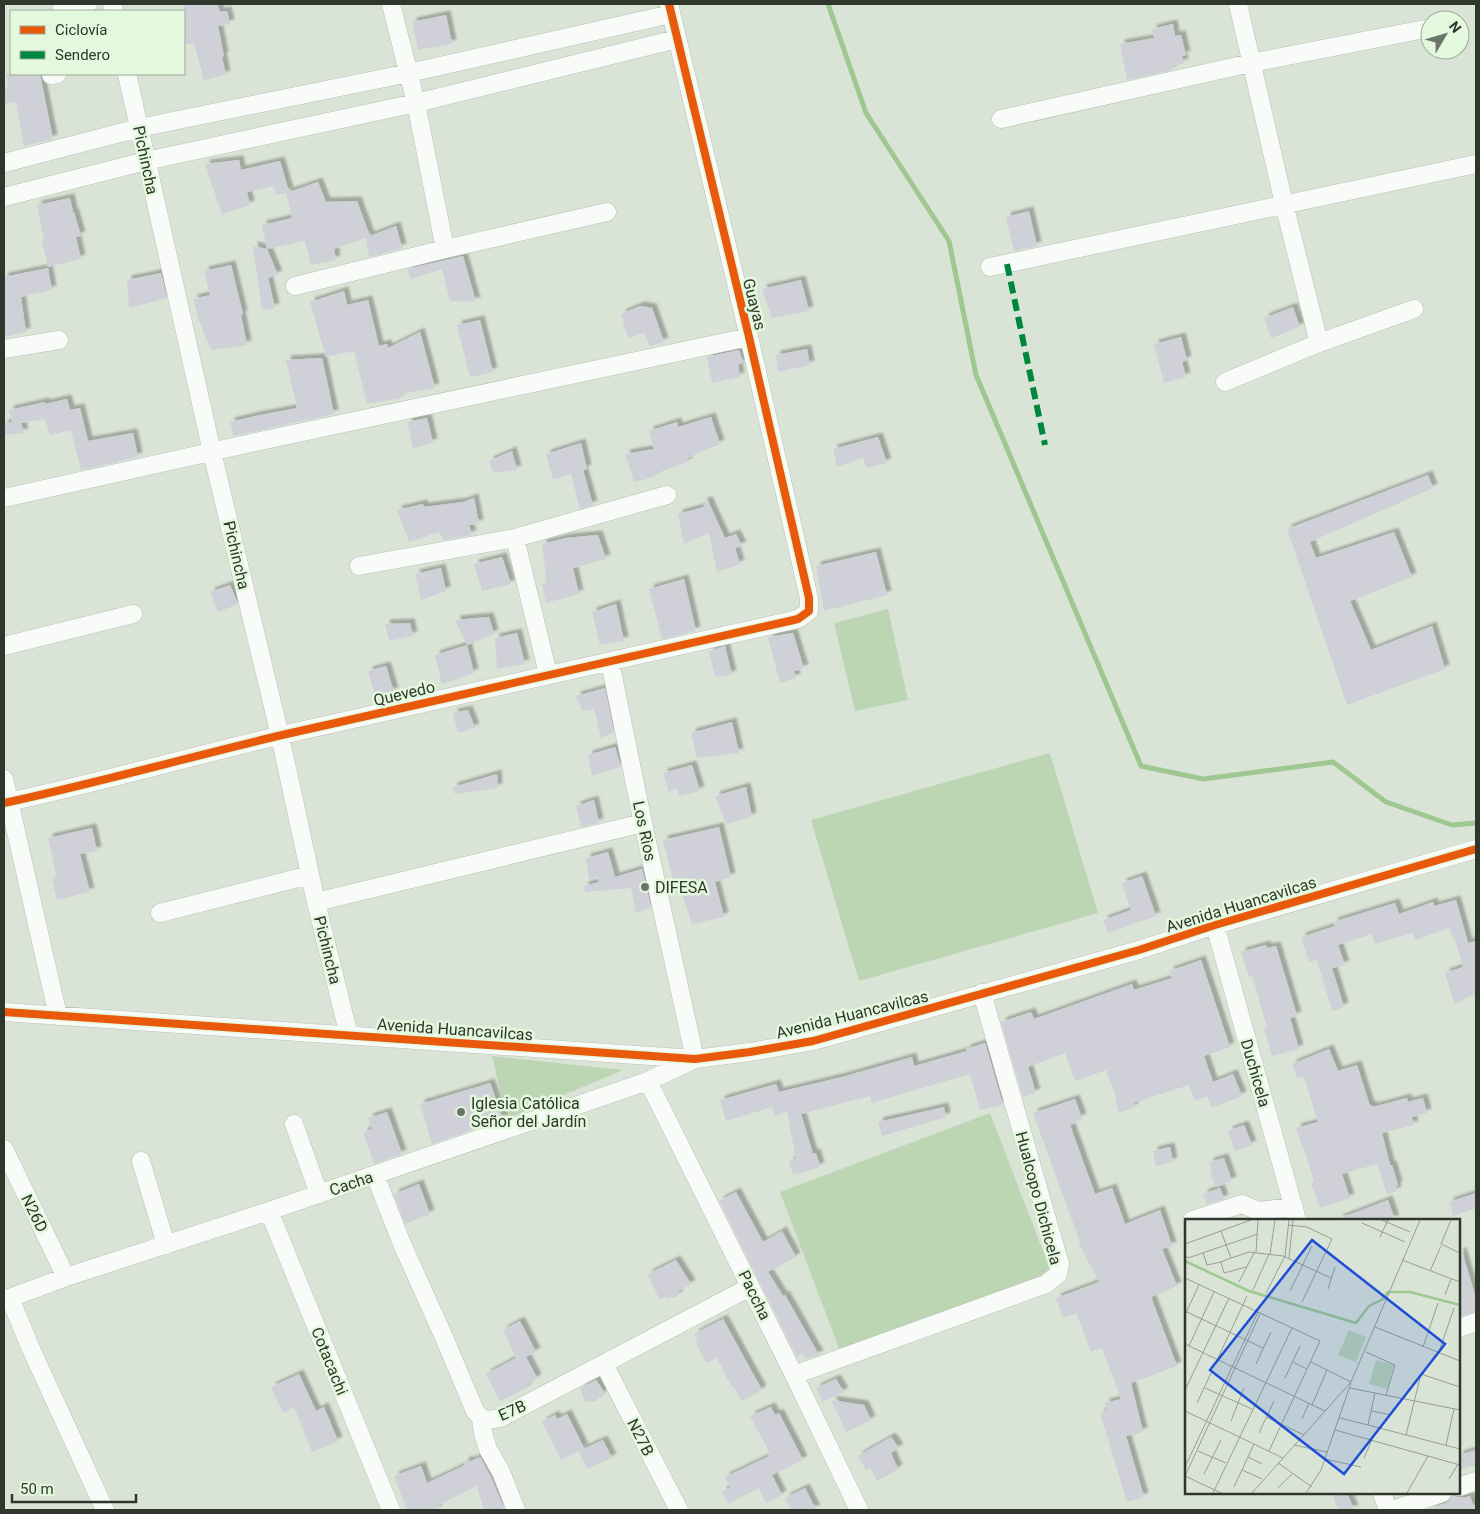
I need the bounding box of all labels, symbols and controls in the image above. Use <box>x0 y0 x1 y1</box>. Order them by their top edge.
legend <box>10 10 185 75</box>
north arrow <box>1420 10 1470 60</box>
text: N <box>1446 18 1465 36</box>
text: Ciclovía <box>55 21 108 39</box>
text: Sendero <box>55 46 110 64</box>
street label: Pichincha <box>129 124 162 196</box>
street label: Guayas <box>739 276 770 332</box>
street label: Pichincha <box>219 519 254 591</box>
street label: Quevedo <box>372 677 437 710</box>
street label: Los Rìos <box>629 799 660 863</box>
street label: Avenida Huancavilcas <box>1164 873 1319 936</box>
place label: DIFESA <box>655 878 708 897</box>
marker: DIFESA <box>639 881 651 893</box>
street label: Pichincha <box>310 914 345 986</box>
street label: Avenida Huancavilcas <box>774 986 930 1043</box>
street label: Avenida Huancavilcas <box>376 1015 534 1044</box>
street label: Duchicela <box>1237 1037 1274 1109</box>
place label: Iglesia Católica Señor del Jardín <box>471 1094 586 1131</box>
marker: Iglesia Católica Señor del Jardín <box>455 1106 467 1118</box>
street label: Hualcopo Dichicela <box>1012 1129 1065 1267</box>
street label: Cacha <box>327 1167 376 1200</box>
street label: N26D <box>17 1191 52 1235</box>
inset map <box>1185 1219 1460 1494</box>
street label: Paccha <box>734 1267 775 1323</box>
street label: Cotacachi <box>307 1324 352 1398</box>
street label: E7B <box>496 1396 529 1425</box>
street label: N27B <box>623 1415 658 1459</box>
scale bar <box>12 1472 136 1504</box>
text: 50 m <box>20 1480 54 1498</box>

